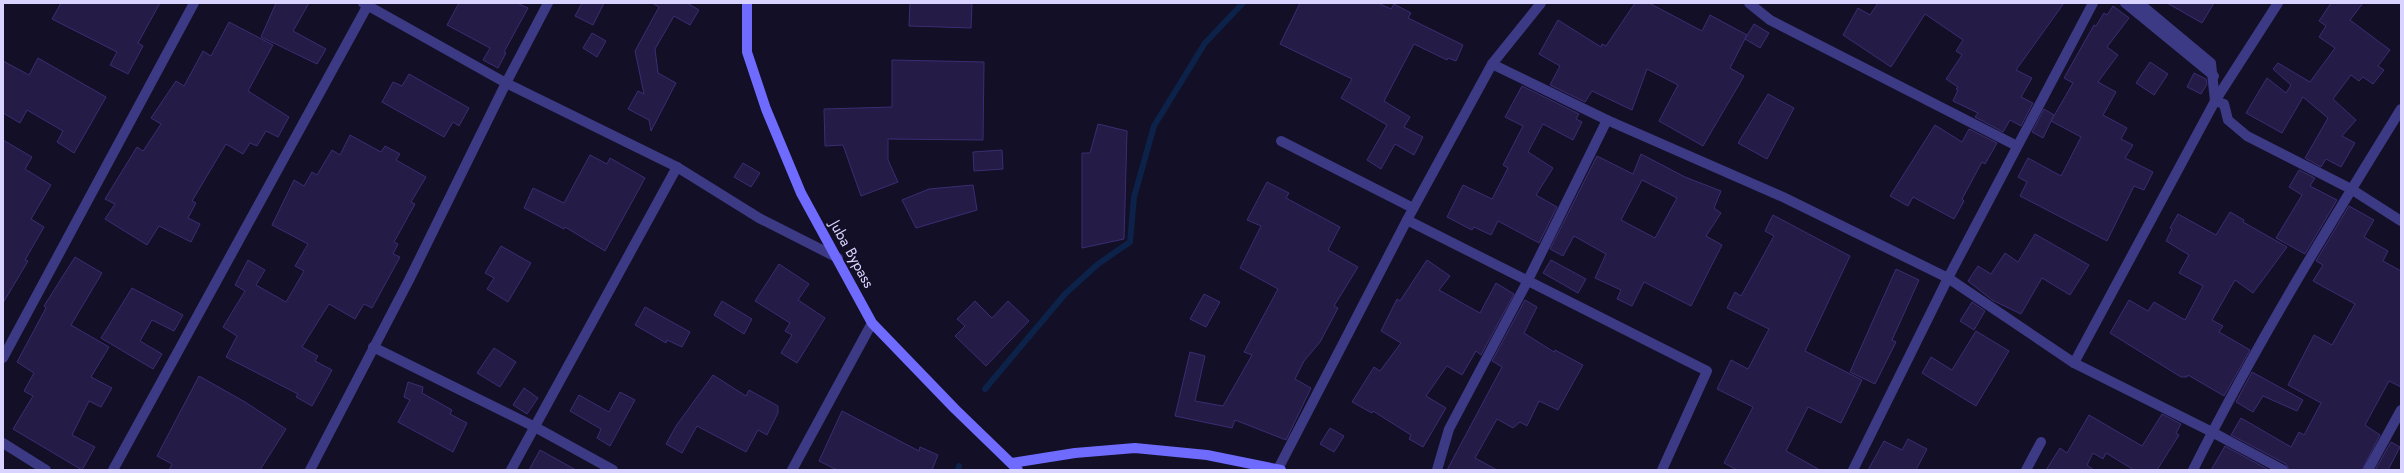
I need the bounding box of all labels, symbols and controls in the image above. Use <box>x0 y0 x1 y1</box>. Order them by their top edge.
street label: Juba Bypass <box>823 214 880 292</box>

